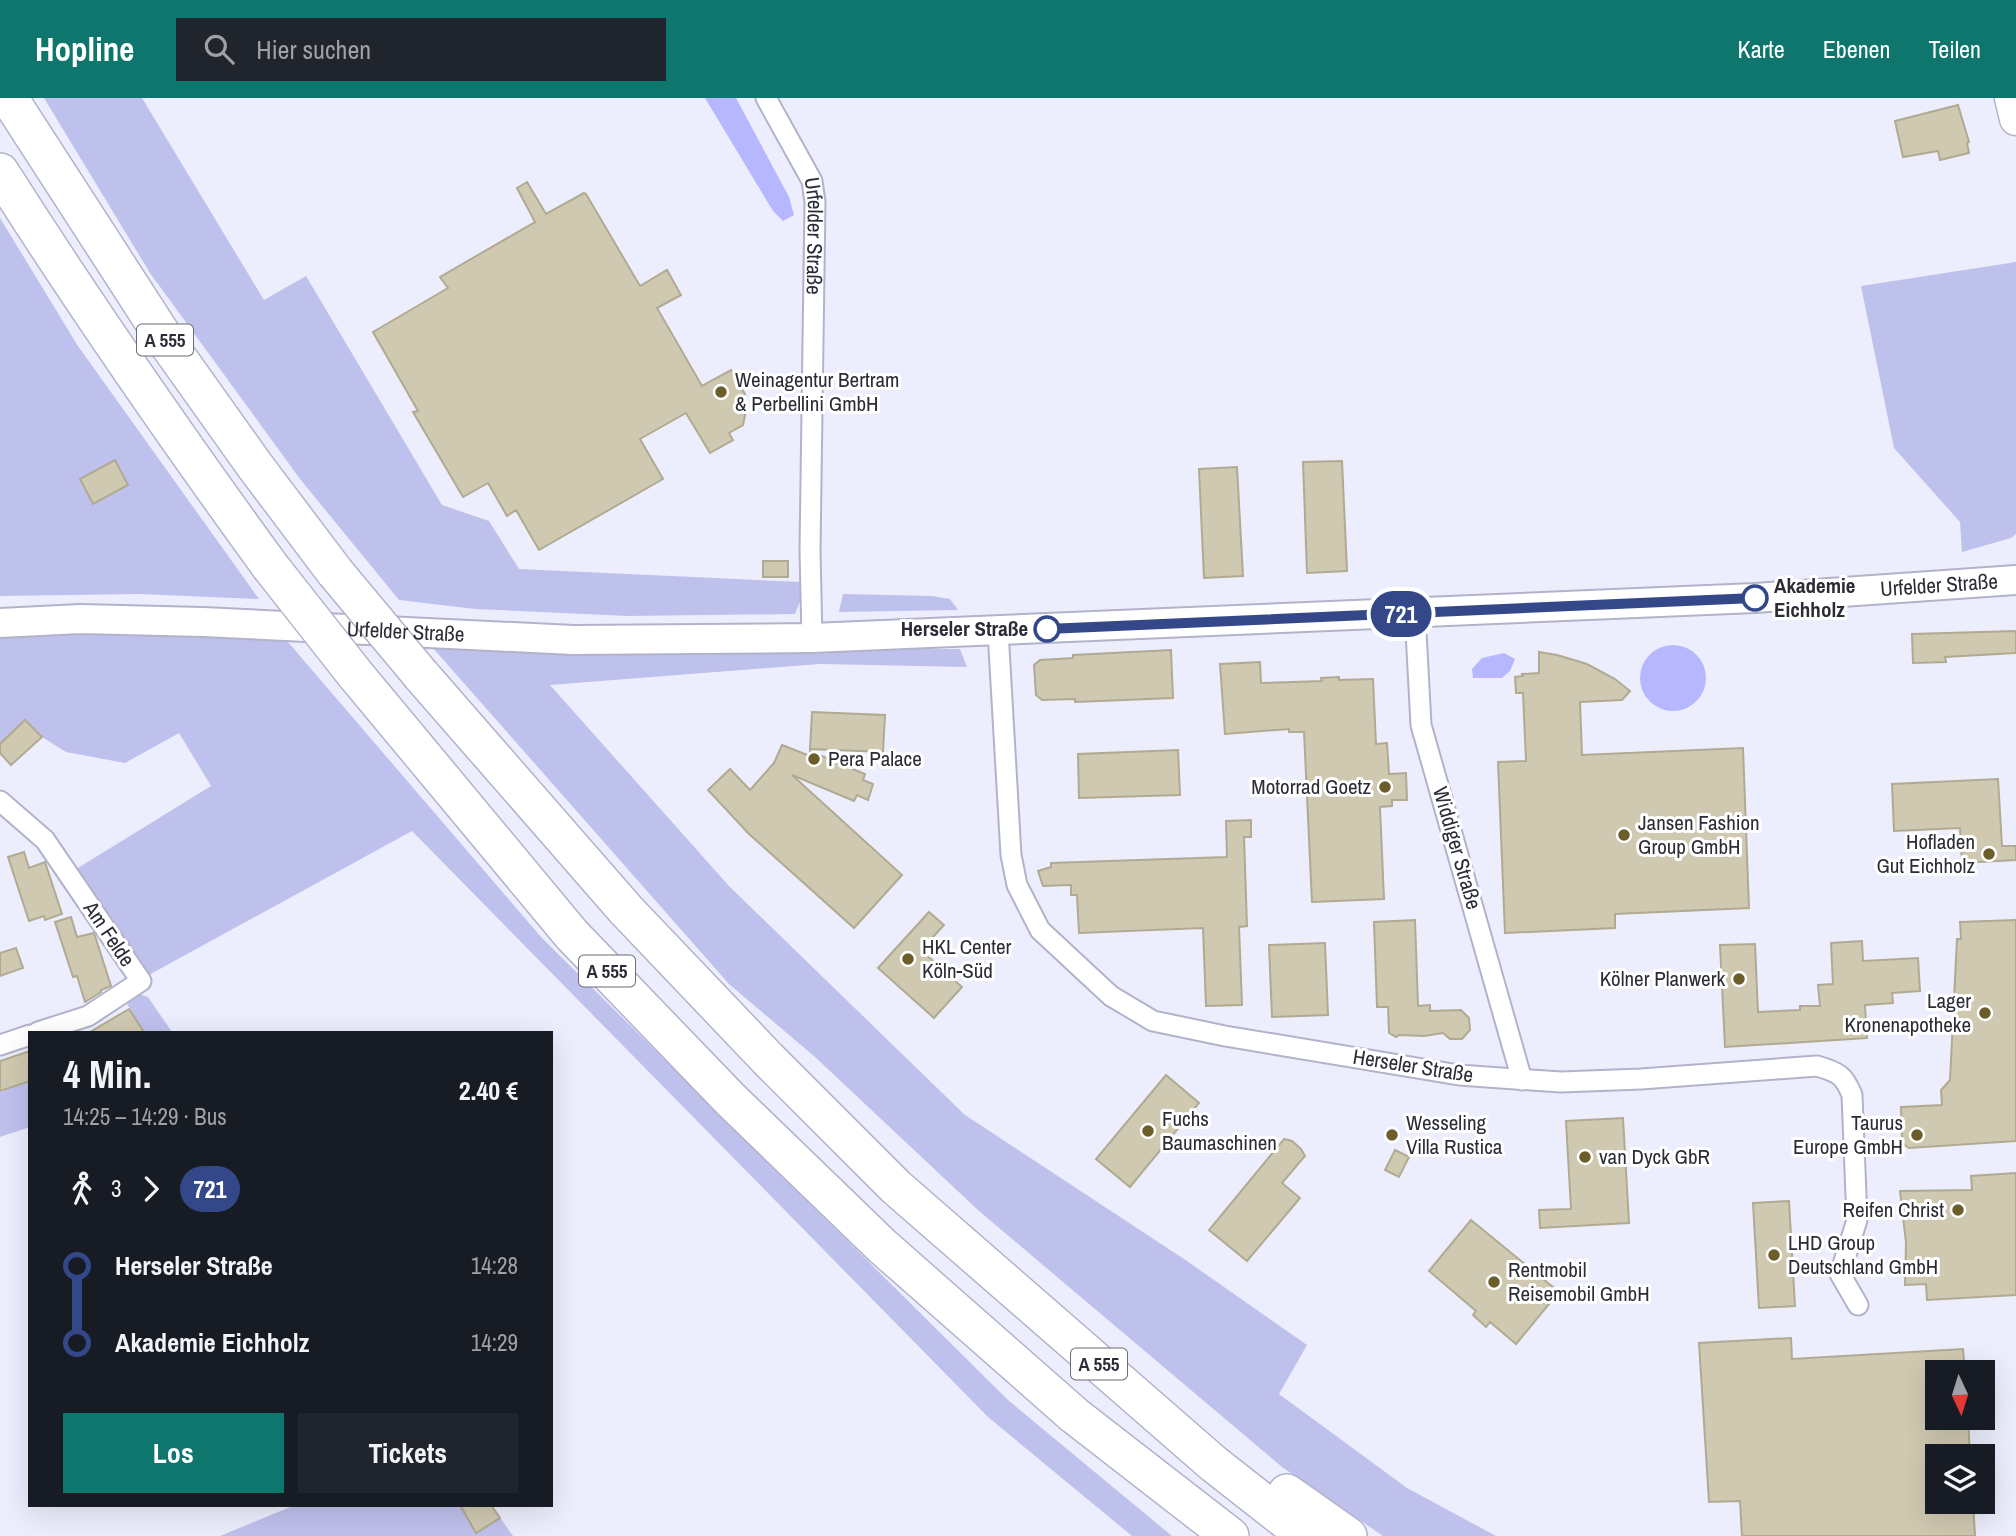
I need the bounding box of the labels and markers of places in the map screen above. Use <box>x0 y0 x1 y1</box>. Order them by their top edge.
place label: Weinagentur Bertram & Perbellini GmbH <box>735 365 899 418</box>
marker: Weinagentur Bertram & Perbellini GmbH <box>713 384 729 400</box>
place label: Akademie Eichholz <box>1774 571 1855 624</box>
marker: Akademie Eichholz <box>1742 585 1768 611</box>
place label: Herseler Straße <box>901 614 1028 643</box>
marker: Herseler Straße <box>1034 616 1060 642</box>
place label: Pera Palace <box>828 744 922 773</box>
marker: Pera Palace <box>806 751 822 767</box>
place label: Motorrad Goetz <box>1251 772 1371 801</box>
marker: Motorrad Goetz <box>1377 779 1393 795</box>
place label: Jansen Fashion Group GmbH <box>1638 808 1760 861</box>
marker: Jansen Fashion Group GmbH <box>1616 827 1632 843</box>
place label: Hofladen Gut Eichholz <box>1876 827 1975 880</box>
marker: Hofladen Gut Eichholz <box>1981 846 1997 862</box>
place label: HKL Center Köln-Süd <box>922 932 1012 985</box>
marker: HKL Center Köln-Süd <box>900 951 916 967</box>
place label: Kölner Planwerk <box>1600 964 1725 993</box>
marker: Kölner Planwerk <box>1731 971 1747 987</box>
place label: Lager Kronenapotheke <box>1845 986 1971 1039</box>
marker: Lager Kronenapotheke <box>1977 1005 1993 1021</box>
place label: Fuchs Baumaschinen <box>1162 1104 1277 1157</box>
place label: Wesseling Villa Rustica <box>1406 1108 1503 1161</box>
place label: Taurus Europe GmbH <box>1793 1108 1903 1161</box>
marker: Fuchs Baumaschinen <box>1140 1123 1156 1139</box>
marker: Wesseling Villa Rustica <box>1384 1127 1400 1143</box>
marker: Taurus Europe GmbH <box>1909 1127 1925 1143</box>
place label: van Dyck GbR <box>1599 1142 1710 1171</box>
marker: van Dyck GbR <box>1577 1149 1593 1165</box>
place label: Reifen Christ <box>1843 1195 1944 1224</box>
marker: Reifen Christ <box>1950 1202 1966 1218</box>
place label: LHD Group Deutschland GmbH <box>1788 1228 1938 1281</box>
marker: LHD Group Deutschland GmbH <box>1766 1247 1782 1263</box>
place label: Rentmobil Reisemobil GmbH <box>1508 1255 1650 1308</box>
marker: Rentmobil Reisemobil GmbH <box>1486 1274 1502 1290</box>

